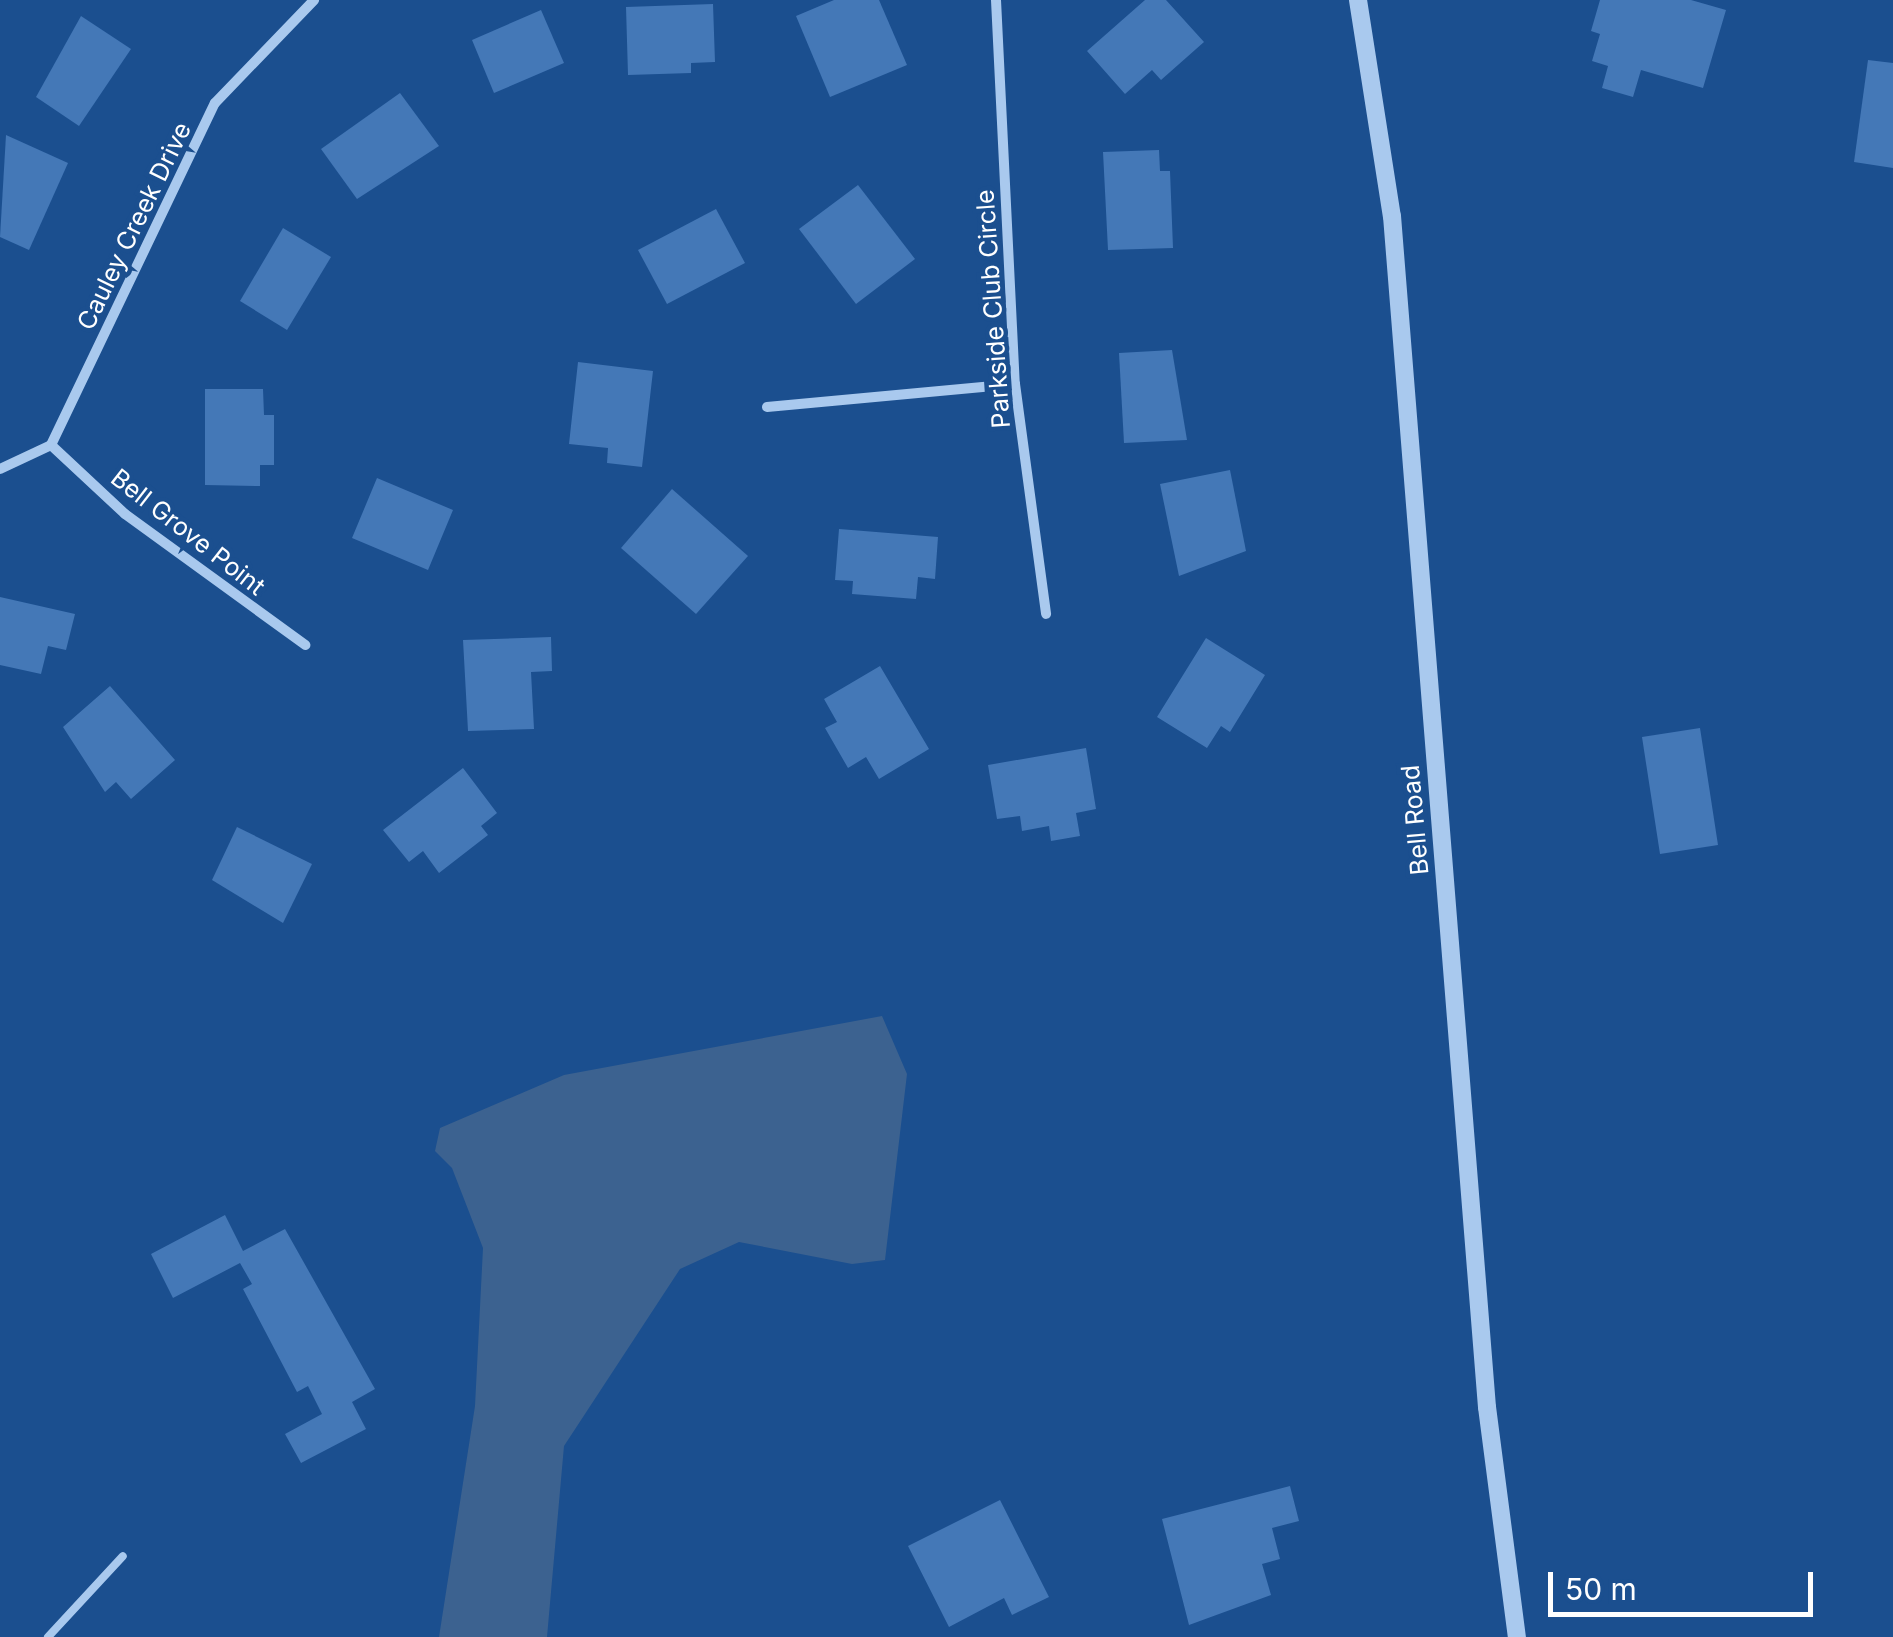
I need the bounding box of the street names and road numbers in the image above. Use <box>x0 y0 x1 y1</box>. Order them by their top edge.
street label: Cauley Creek Drive <box>71 117 197 335</box>
street label: Parkside Club Circle <box>970 189 1016 429</box>
street label: Bell Grove Point <box>105 463 271 601</box>
street label: Bell Road <box>1395 764 1435 876</box>

